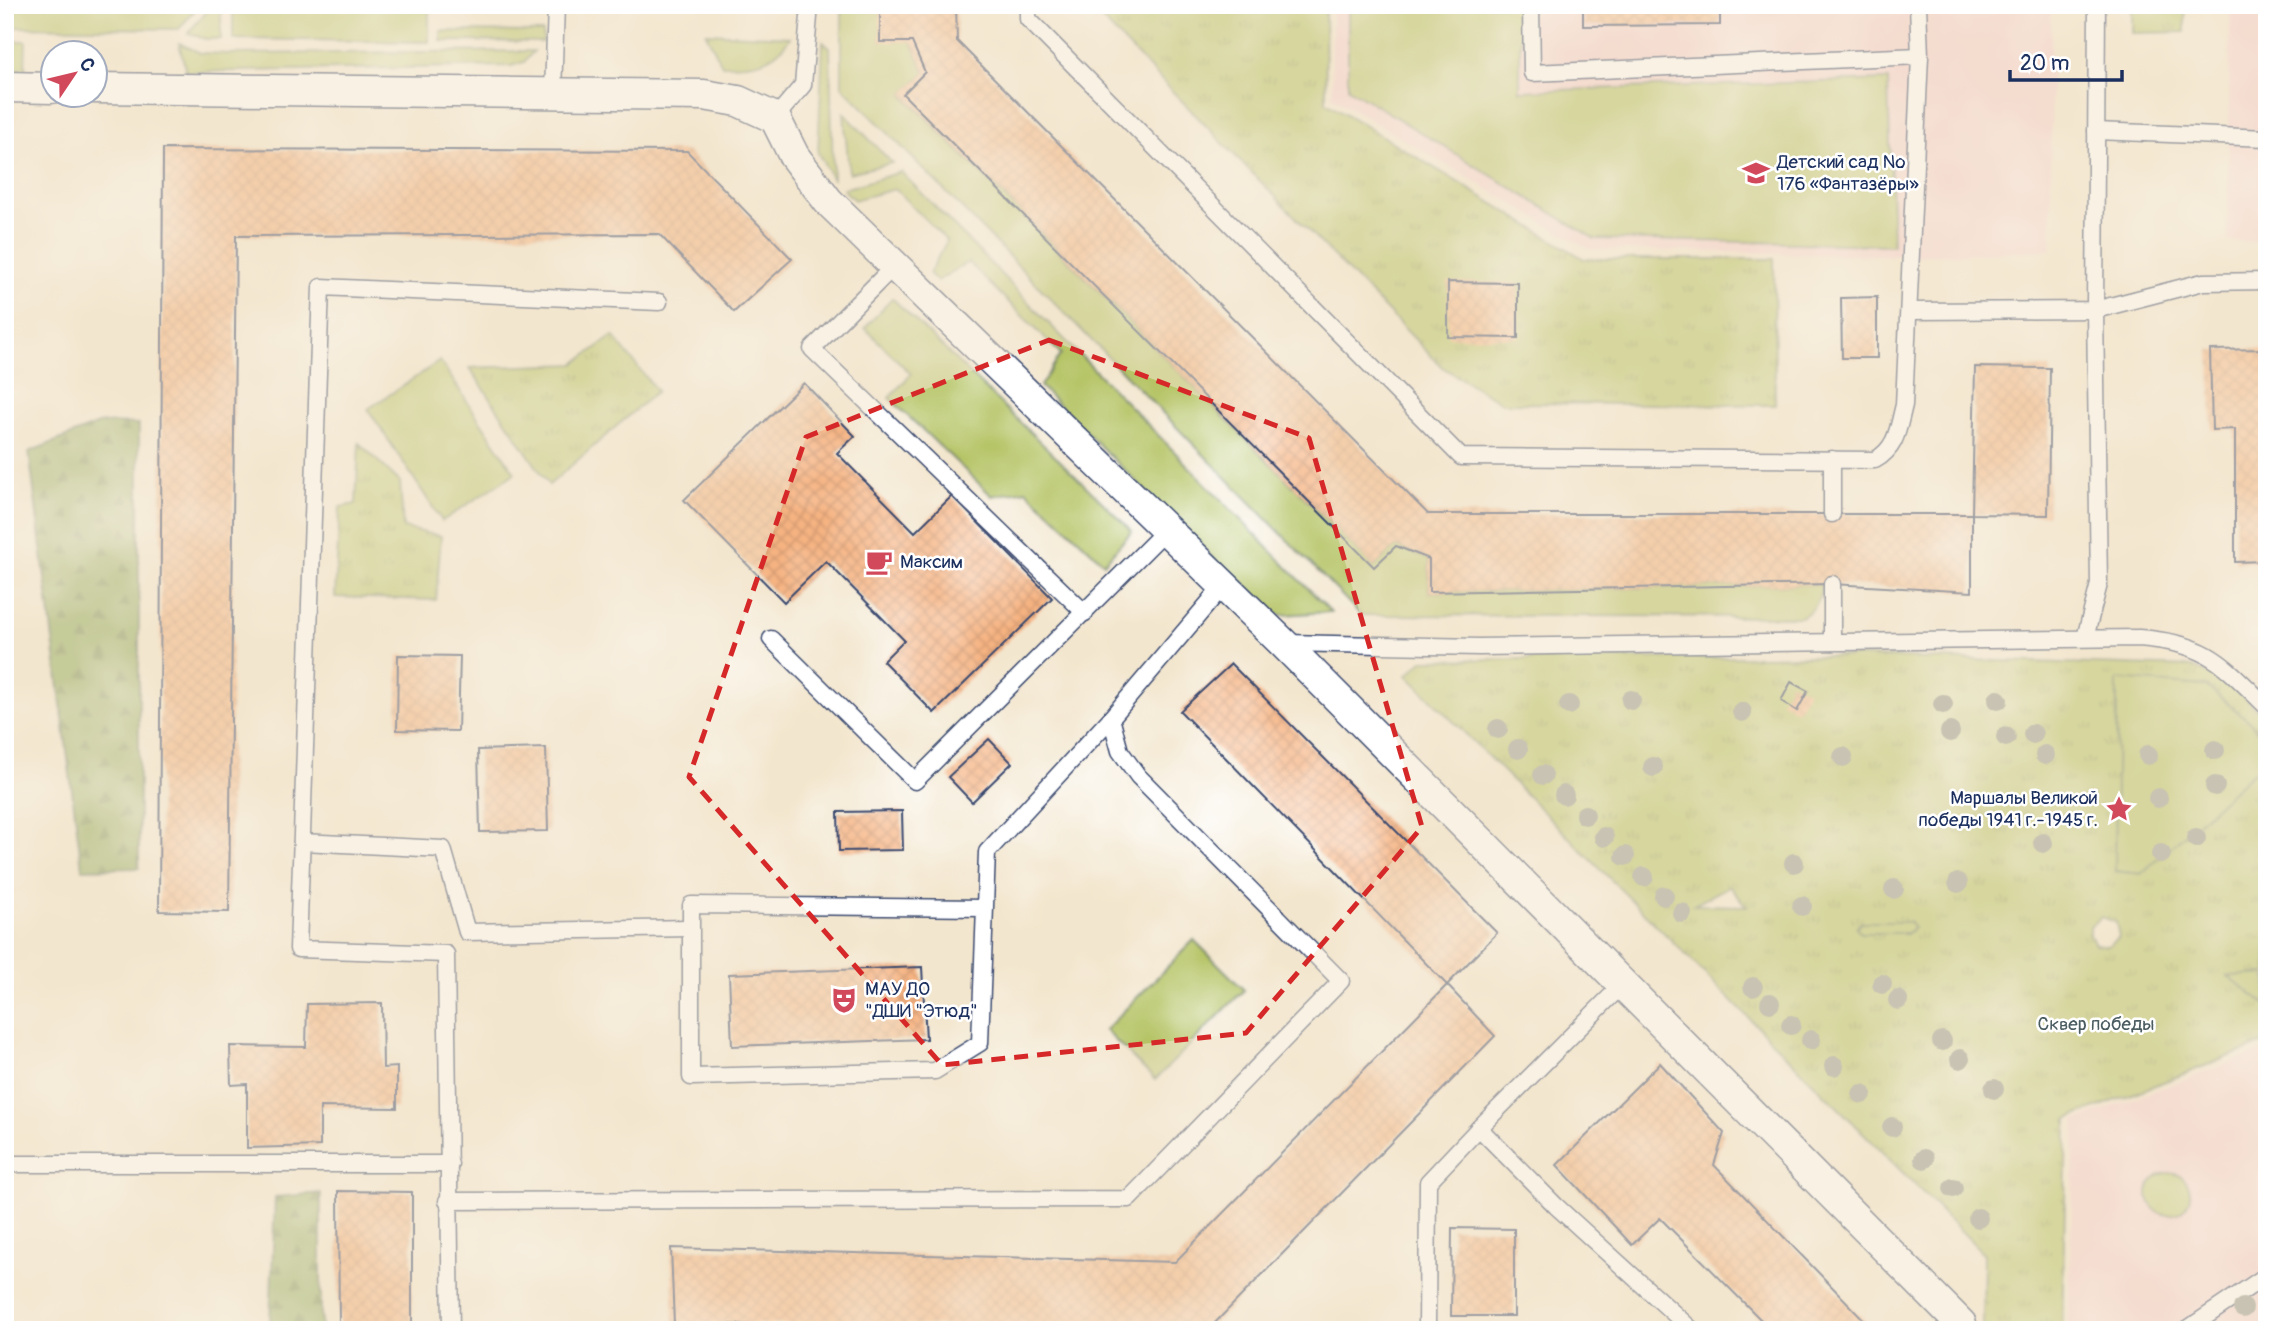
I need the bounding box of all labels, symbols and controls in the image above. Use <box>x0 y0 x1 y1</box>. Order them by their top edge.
north arrow <box>38 38 108 108</box>
scale bar <box>2010 38 2122 82</box>
text: 20 m <box>2020 50 2069 77</box>
text: С <box>74 53 100 77</box>
place label: Детский сад № 176 «Фантазёры» <box>1776 150 1919 196</box>
school or university icon: Детский сад № 176 «Фантазёры» <box>1741 158 1771 188</box>
cafe icon: Максим <box>864 547 894 577</box>
place label: Максим <box>900 550 963 574</box>
place label: Маршалы Великой победы 1941 г.-1945 г. <box>1918 786 2098 832</box>
place icon: Маршалы Великой победы 1941 г.-1945 г. <box>2104 794 2134 824</box>
place label: МАУ ДО "ДШИ "Этюд" <box>865 977 978 1023</box>
theatre icon: МАУ ДО "ДШИ "Этюд" <box>829 985 859 1015</box>
park label: Сквер победы <box>2037 1012 2155 1036</box>

